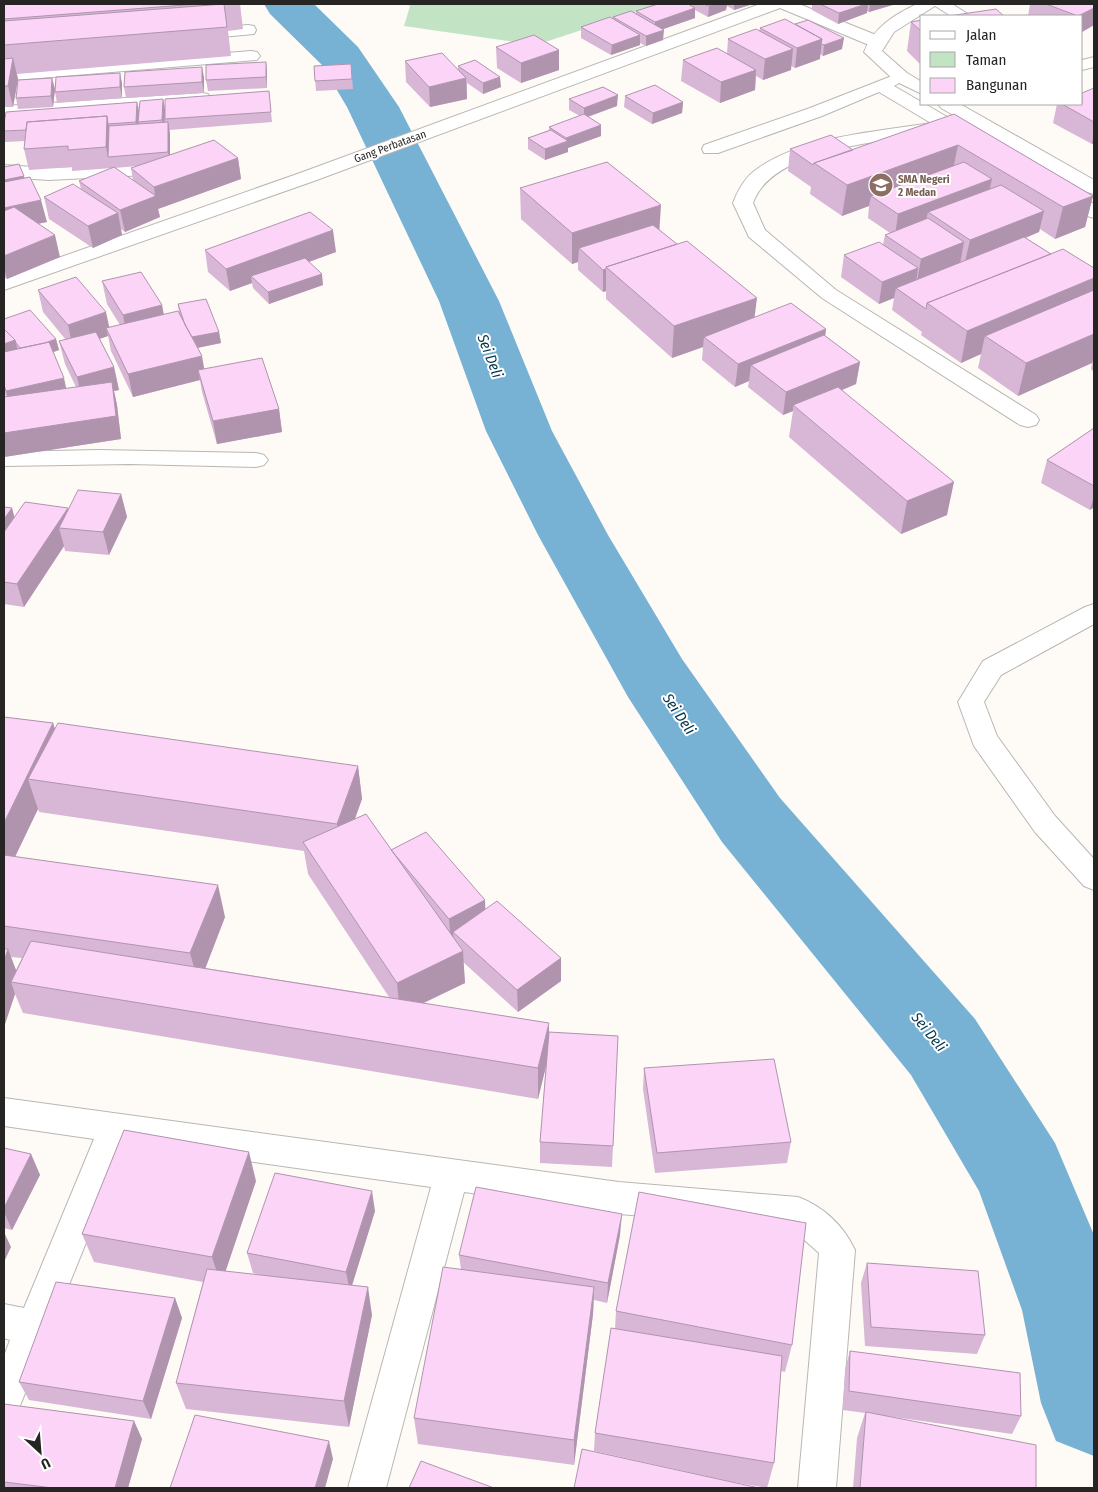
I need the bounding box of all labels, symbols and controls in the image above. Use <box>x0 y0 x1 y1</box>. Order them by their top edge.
legend <box>920 15 1083 105</box>
text: Jalan <box>966 26 996 44</box>
text: Taman <box>966 51 1006 69</box>
text: Bangunan <box>966 76 1027 94</box>
street label: Gang Perbatasan <box>352 127 428 166</box>
school or university icon: SMA Negeri 2 Medan <box>868 172 894 198</box>
place label: SMA Negeri 2 Medan <box>897 173 950 199</box>
water label: Sei Deli <box>473 331 507 381</box>
water label: Sei Deli <box>658 689 699 738</box>
water label: Sei Deli <box>907 1008 950 1055</box>
north arrow <box>15 1427 65 1477</box>
text: U <box>38 1454 53 1473</box>

